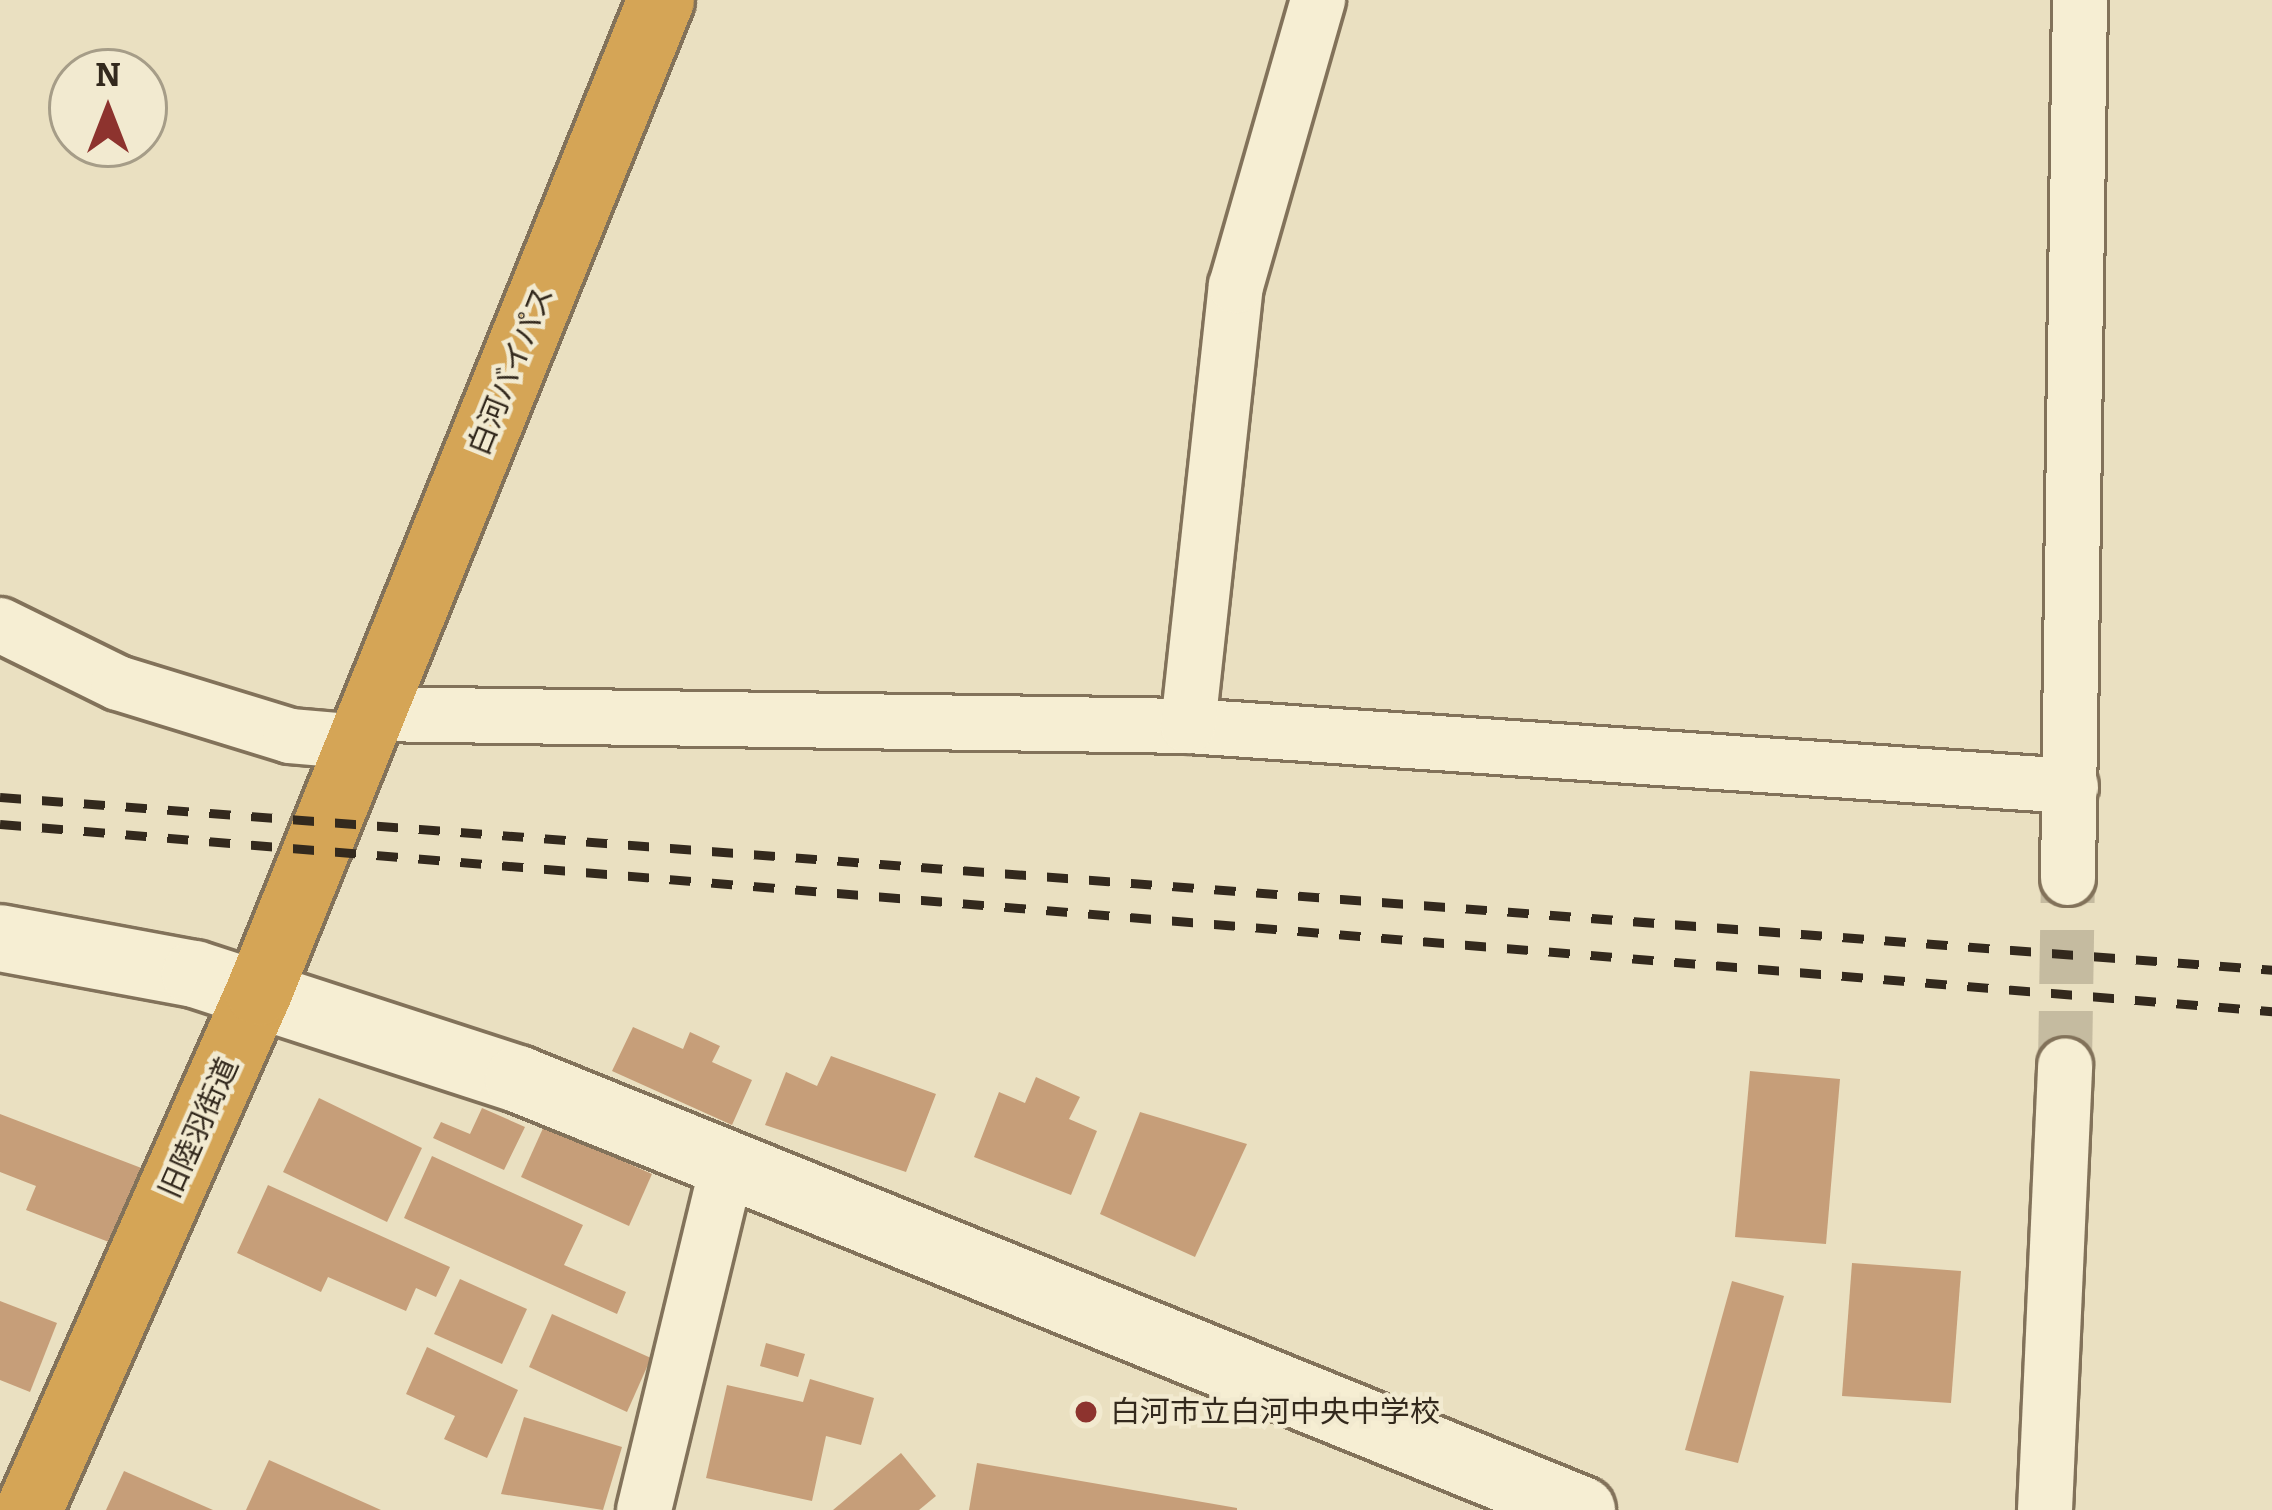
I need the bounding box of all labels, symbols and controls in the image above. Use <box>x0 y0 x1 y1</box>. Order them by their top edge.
north arrow <box>48 48 168 168</box>
text: N <box>95 55 121 95</box>
street label: 白河バイパス <box>461 281 561 461</box>
street label: 旧陸羽街道 <box>152 1052 246 1204</box>
place label: 白河市立白河中央中学校 <box>1110 1394 1440 1430</box>
marker: 白河市立白河中央中学校 <box>1073 1399 1099 1425</box>

